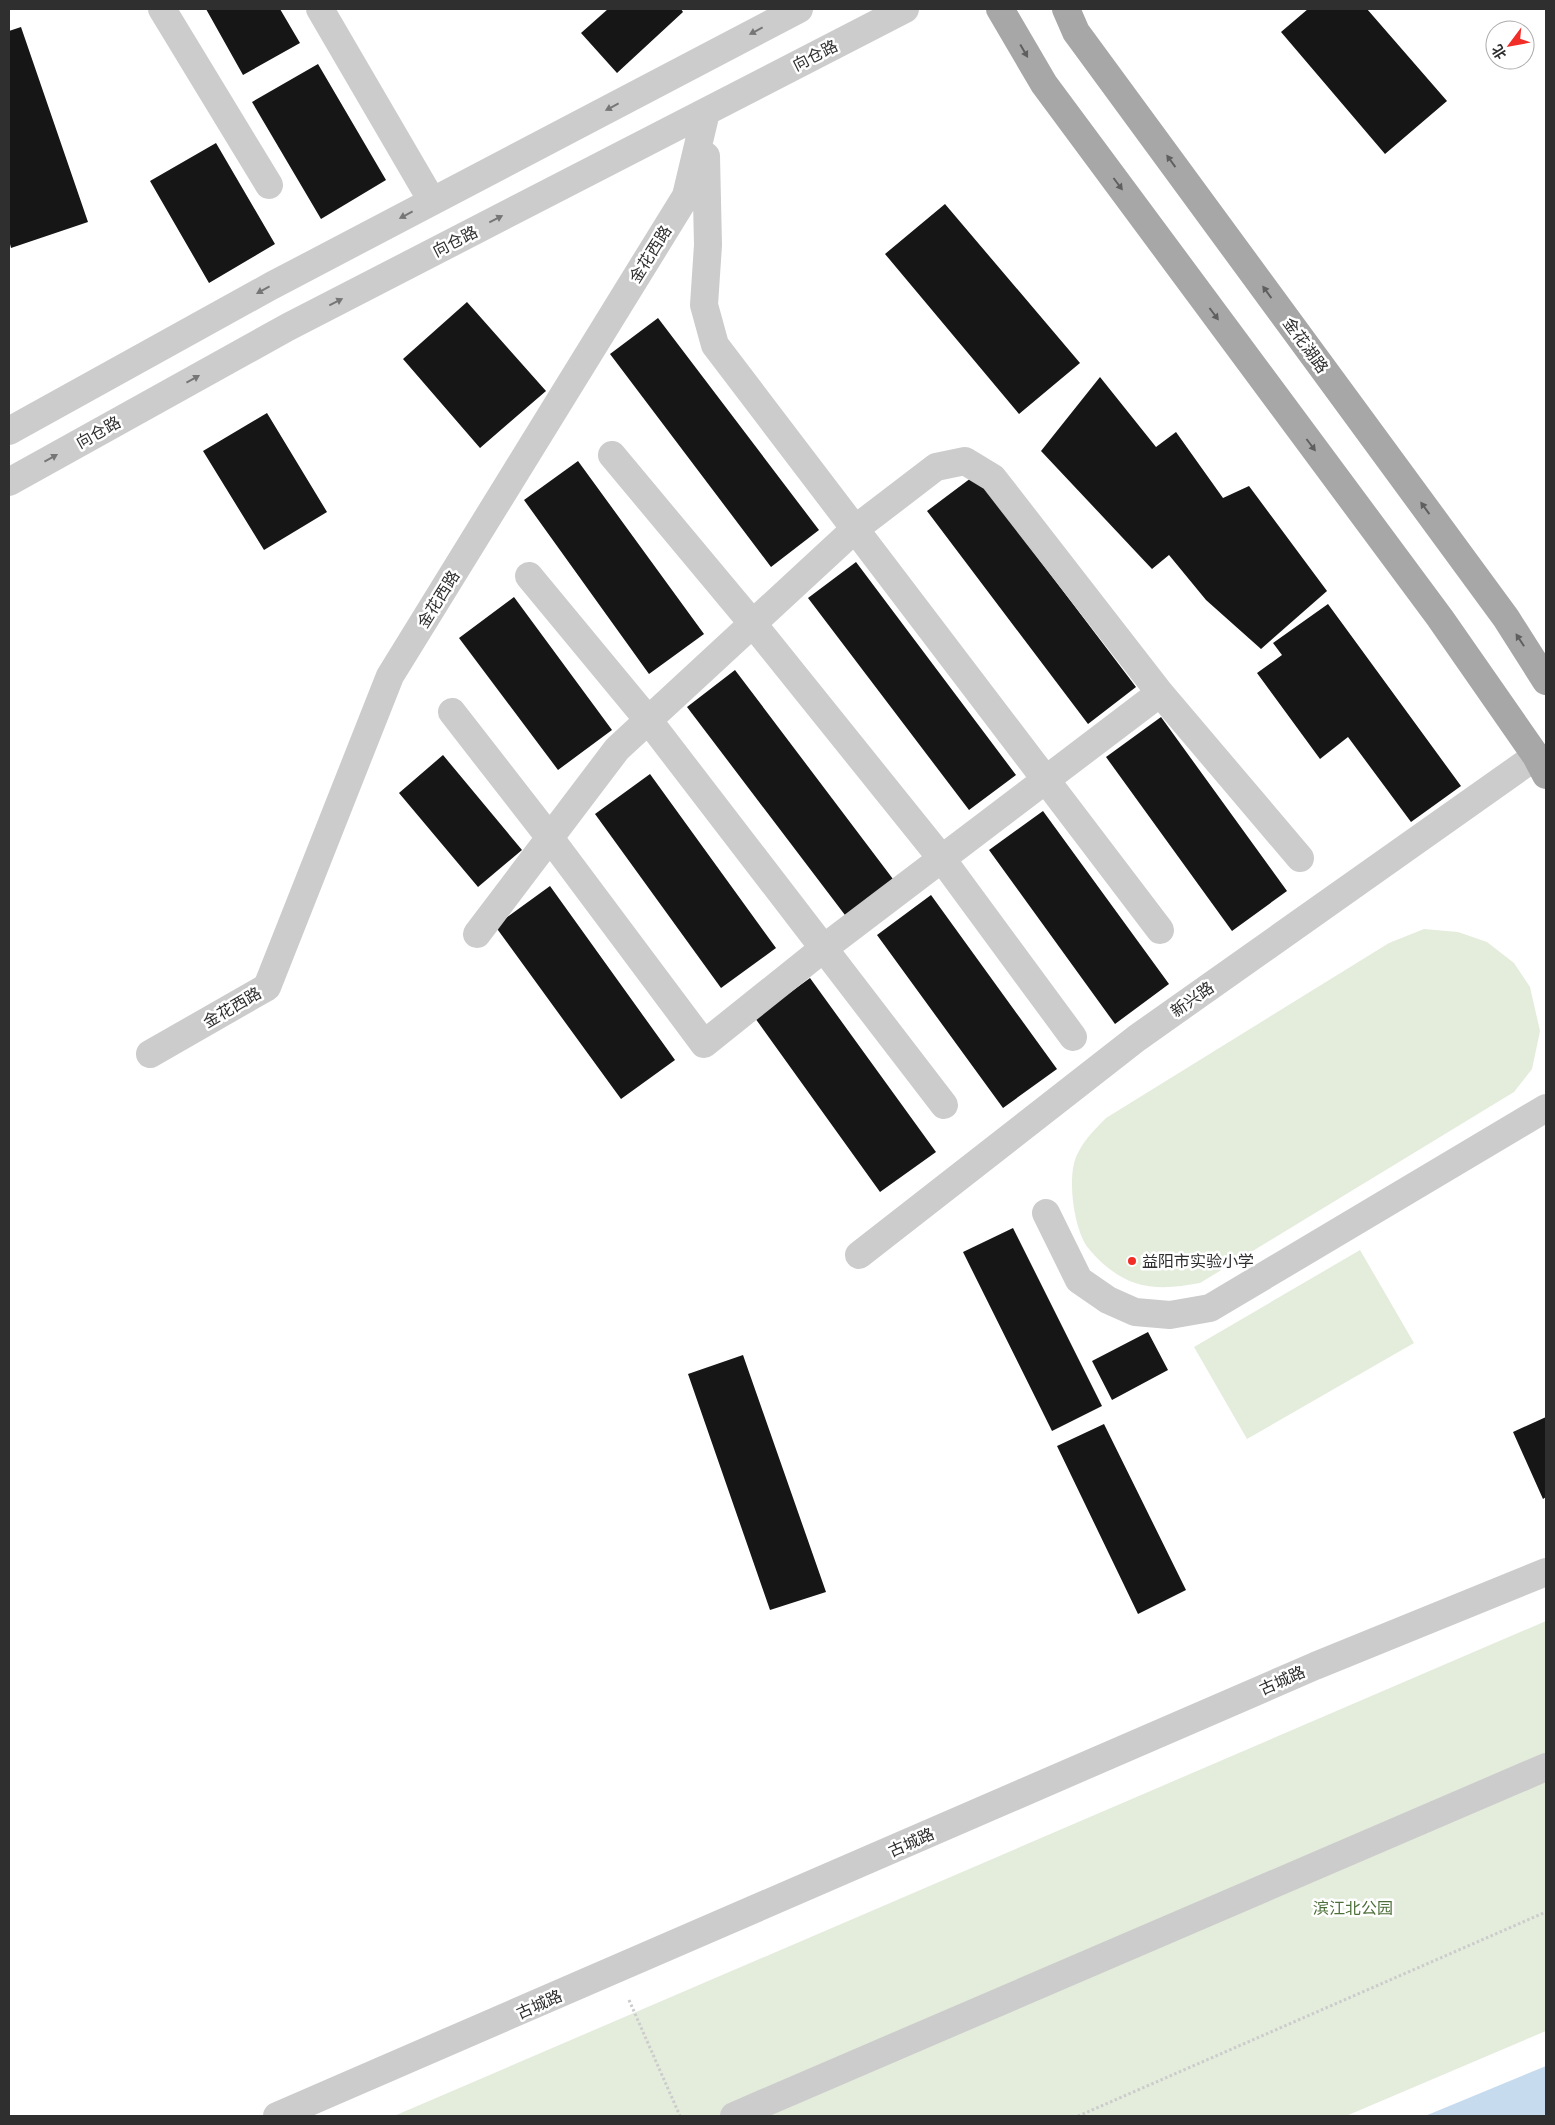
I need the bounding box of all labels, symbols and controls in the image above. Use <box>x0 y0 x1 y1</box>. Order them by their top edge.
north arrow <box>1485 20 1535 70</box>
one-way arrow <box>749 27 764 35</box>
street label: 向仓路 <box>789 35 841 75</box>
text: 北 <box>1488 41 1510 63</box>
one-way arrow <box>1020 44 1029 57</box>
one-way arrow <box>605 103 620 111</box>
one-way arrow <box>1166 154 1176 168</box>
one-way arrow <box>1112 177 1123 190</box>
one-way arrow <box>400 210 413 219</box>
one-way arrow <box>489 215 504 223</box>
street label: 向仓路 <box>429 221 481 261</box>
street label: 金花西路 <box>625 222 675 286</box>
one-way arrow <box>1262 285 1272 299</box>
one-way arrow <box>256 286 269 295</box>
one-way arrow <box>329 298 343 306</box>
one-way arrow <box>1209 307 1220 320</box>
street label: 金花湖路 <box>1279 313 1333 377</box>
one-way arrow <box>187 375 200 384</box>
street label: 向仓路 <box>72 412 124 452</box>
one-way arrow <box>1306 438 1317 451</box>
one-way arrow <box>44 454 59 462</box>
one-way arrow <box>1420 501 1430 515</box>
street label: 金花西路 <box>413 567 463 631</box>
one-way arrow <box>1515 634 1525 647</box>
street label: 新兴路 <box>1167 977 1217 1021</box>
street label: 金花西路 <box>199 982 265 1032</box>
place label: 益阳市实验小学 <box>1142 1251 1254 1271</box>
marker: 益阳市实验小学 <box>1126 1255 1138 1267</box>
street label: 古城路 <box>1256 1661 1308 1699</box>
street label: 古城路 <box>885 1823 937 1861</box>
park label: 滨江北公园 <box>1313 1898 1393 1918</box>
street label: 古城路 <box>513 1985 565 2023</box>

